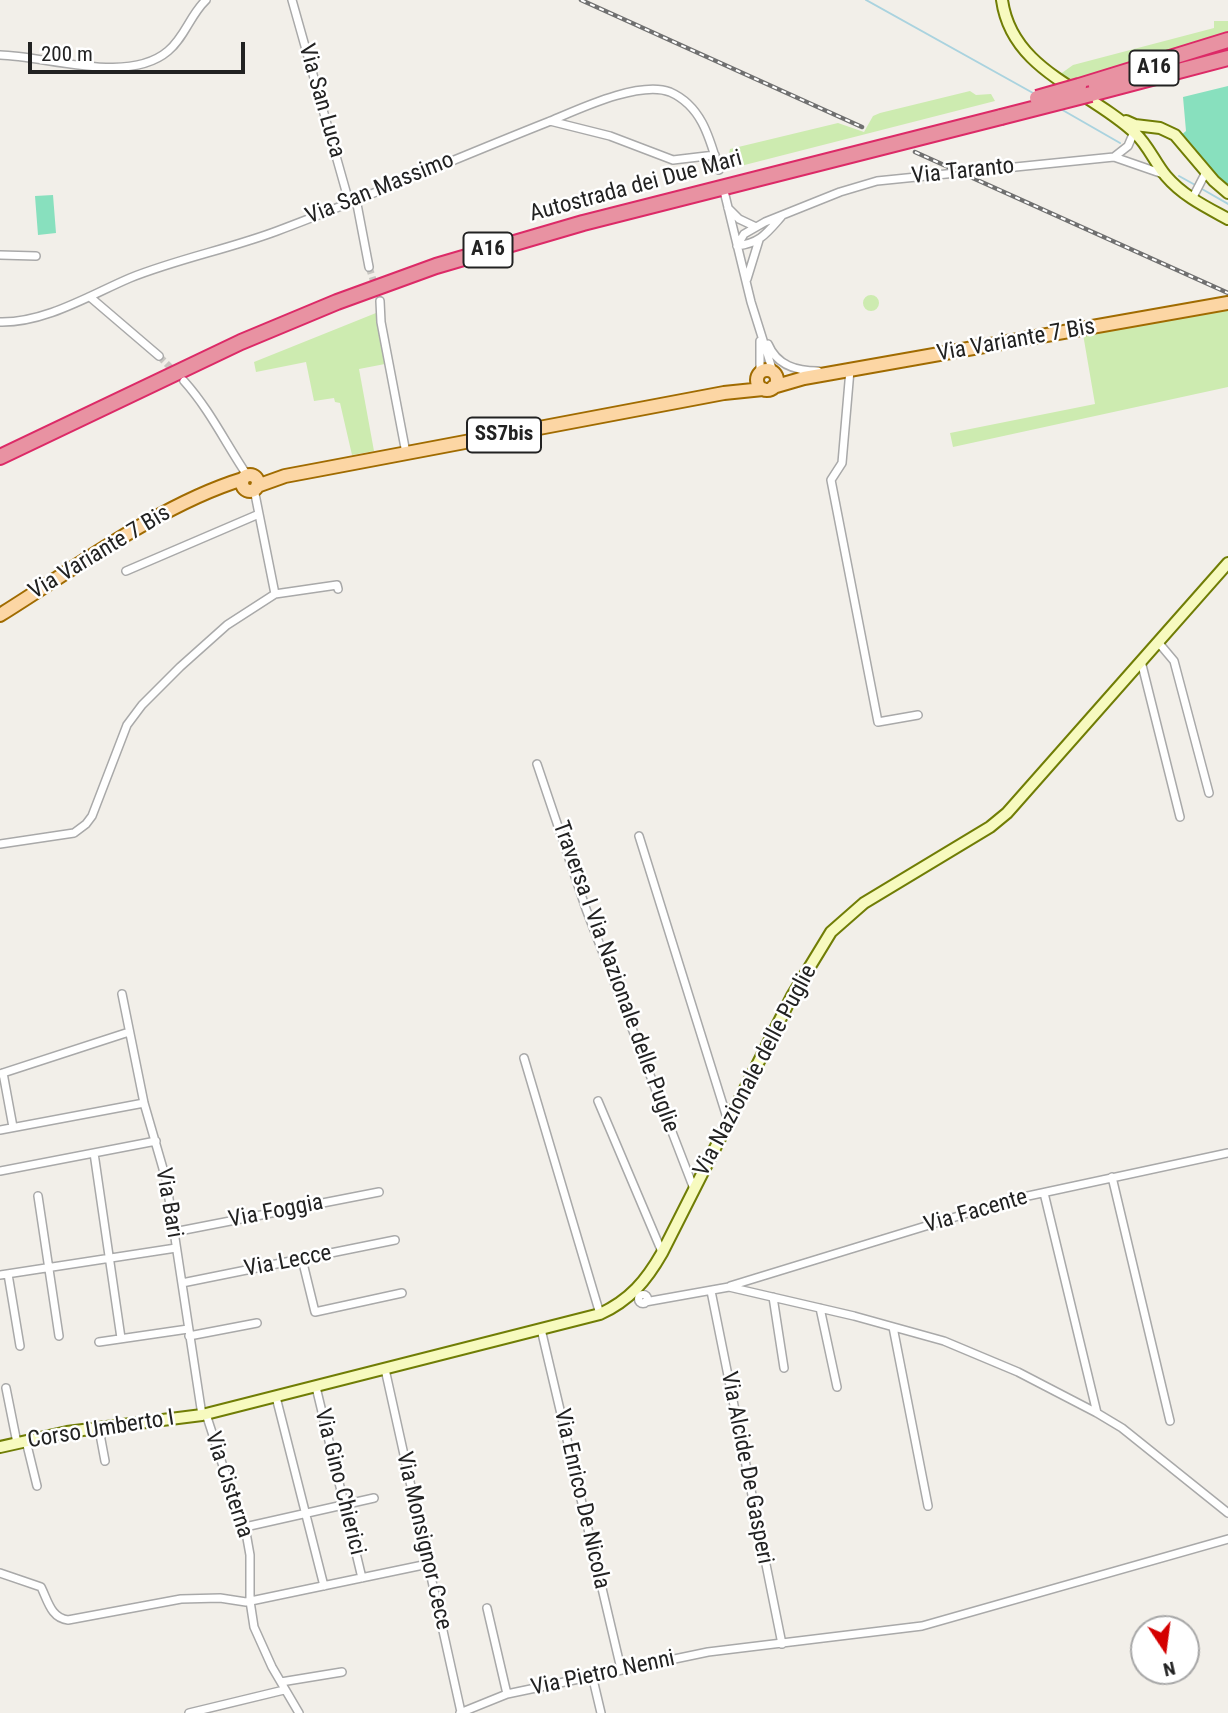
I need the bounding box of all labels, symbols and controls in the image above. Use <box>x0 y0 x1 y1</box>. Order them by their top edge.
scale bar <box>32 28 248 72</box>
street label: Via San Luca <box>292 41 350 161</box>
text: 200 m <box>41 42 93 66</box>
road number: A16 <box>1130 50 1178 86</box>
street label: Autostrada dei Due Mari <box>527 145 745 229</box>
street label: Via San Massimo <box>302 147 458 231</box>
street label: Via Taranto <box>910 153 1016 191</box>
road number: A16 <box>463 232 512 268</box>
street label: Via Variante 7 Bis <box>935 314 1097 368</box>
road number: SS7bis <box>467 418 541 452</box>
street label: Via Variante 7 Bis <box>24 500 176 606</box>
street label: Traversa I Via Nazionale delle Puglie <box>546 818 684 1136</box>
street label: Via Nazionale delle Puglie <box>689 961 823 1181</box>
street label: Via Bari <box>148 1166 188 1240</box>
street label: Via Facente <box>921 1184 1031 1240</box>
street label: Via Foggia <box>226 1189 326 1235</box>
street label: Via Lecce <box>242 1240 334 1284</box>
street label: Via Alcide De Gasperi <box>714 1370 778 1566</box>
street label: Corso Umberto I <box>26 1405 176 1455</box>
street label: Via Gino Chierici <box>308 1406 370 1558</box>
street label: Via Enrico De Nicola <box>547 1406 615 1592</box>
street label: Via Cisterna <box>198 1428 258 1542</box>
street label: Via Monsignor Cece <box>389 1449 457 1633</box>
north arrow <box>1130 1615 1200 1685</box>
street label: Via Pietro Nenni <box>529 1645 677 1703</box>
text: N <box>1161 1656 1178 1682</box>

